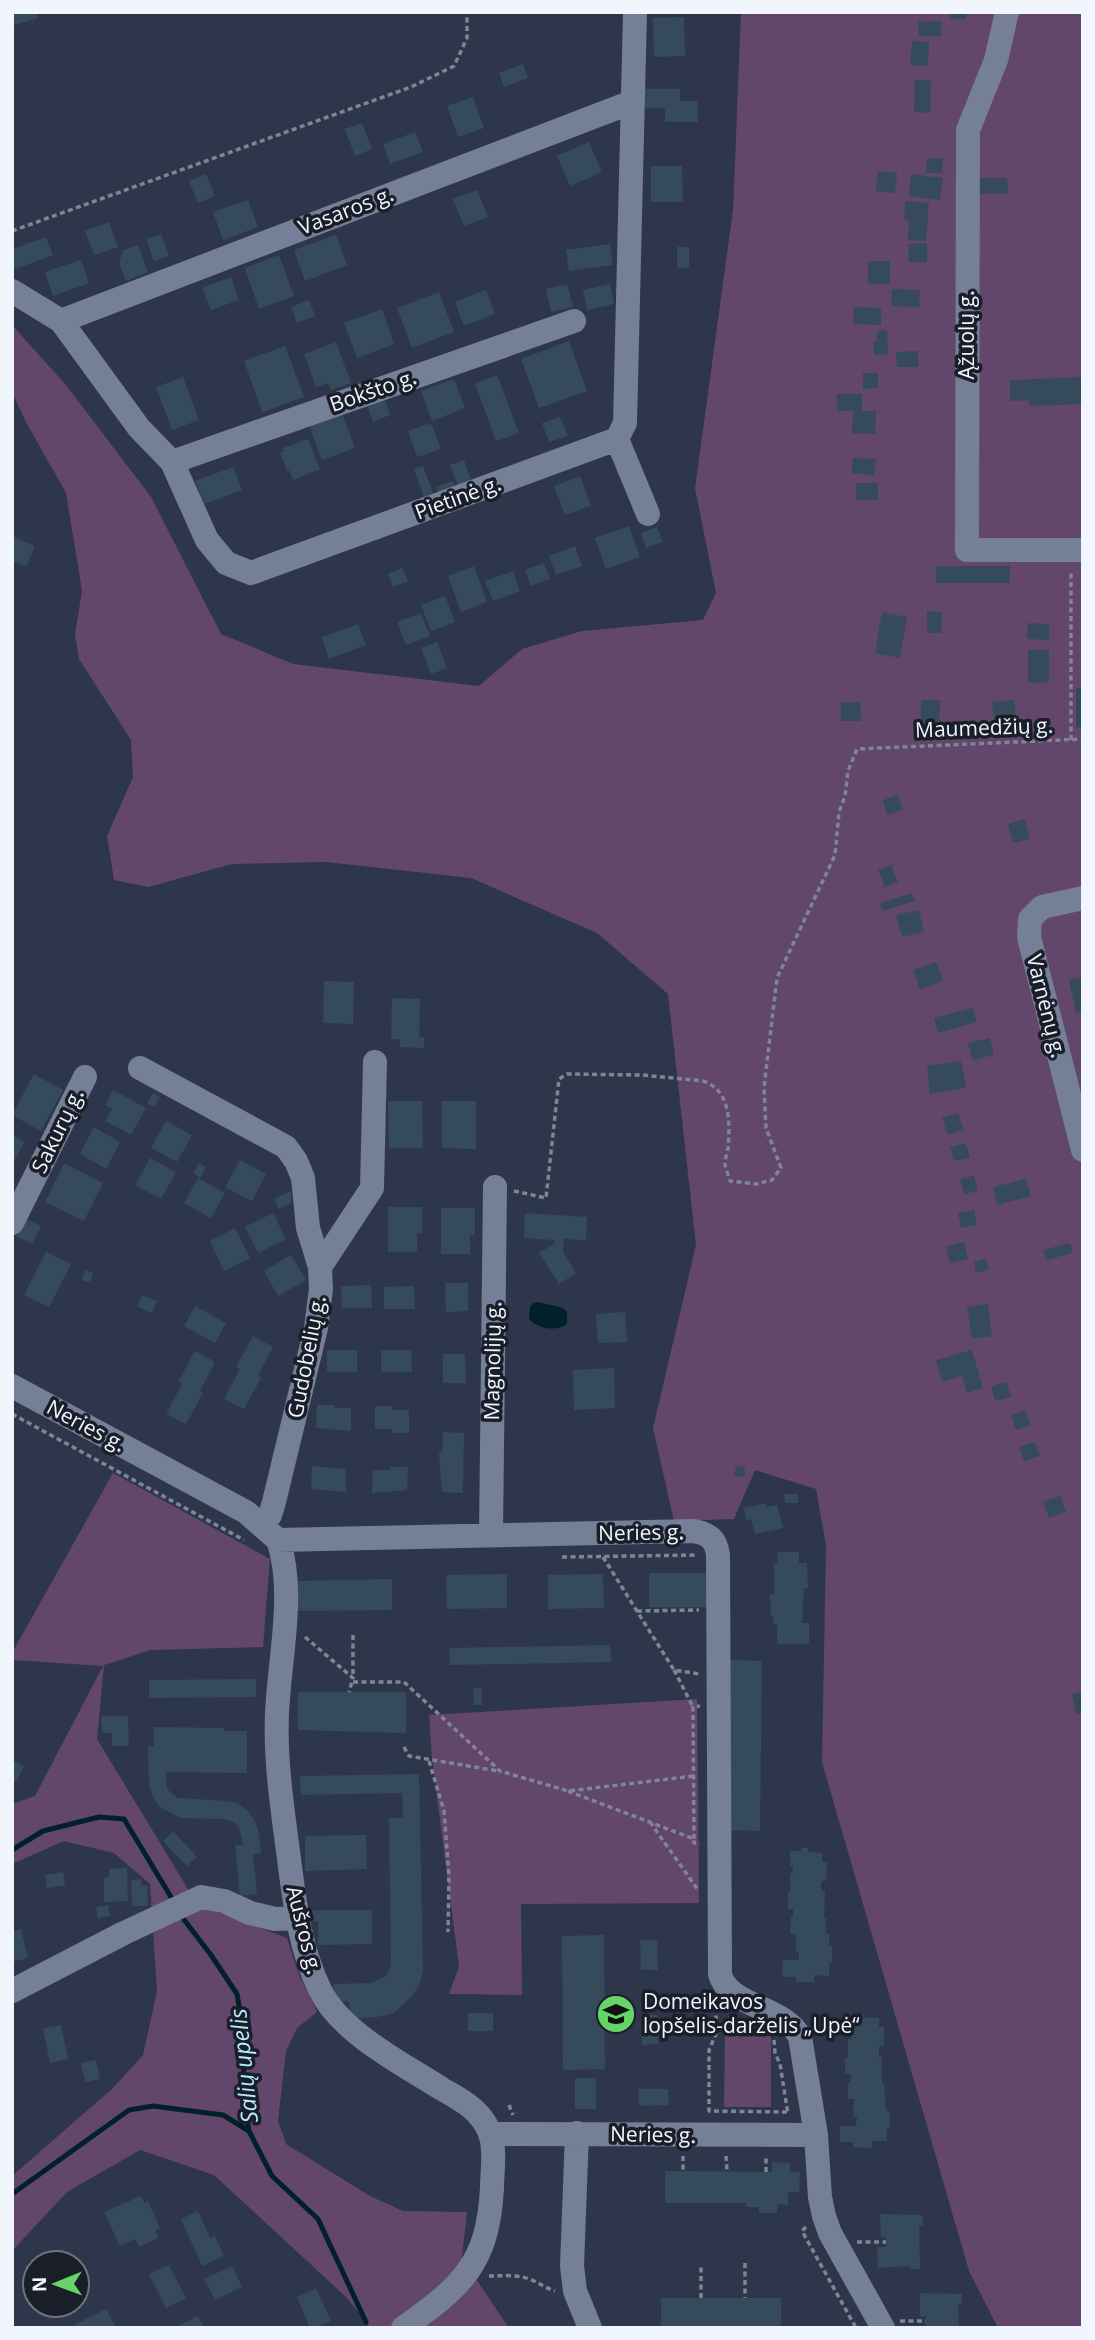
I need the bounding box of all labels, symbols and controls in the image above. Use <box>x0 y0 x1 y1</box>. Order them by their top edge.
street label: Vasaros g. <box>294 179 397 241</box>
street label: Ąžuolų g. <box>952 290 980 380</box>
street label: Bokšto g. <box>326 362 420 418</box>
street label: Pietinė g. <box>411 469 505 526</box>
street label: Maumedžių g. <box>915 711 1053 743</box>
street label: Varnėnų g. <box>1021 951 1073 1060</box>
street label: Sakurų g. <box>25 1084 90 1178</box>
street label: Gudobelių g. <box>280 1293 332 1420</box>
street label: Magnolijų g. <box>477 1301 507 1421</box>
street label: Neries g. <box>42 1393 131 1458</box>
street label: Neries g. <box>598 1517 684 1547</box>
street label: Aušros g. <box>281 1883 329 1977</box>
place label: Domeikavos lopšelis-darželis „Upė“ <box>643 1987 860 2039</box>
school or university icon: Domeikavos lopšelis-darželis „Upė“ <box>595 1993 637 2035</box>
water label: Salių upelis <box>221 2007 265 2125</box>
street label: Neries g. <box>610 2119 696 2149</box>
north arrow <box>21 2249 91 2319</box>
text: N <box>26 2276 52 2292</box>

